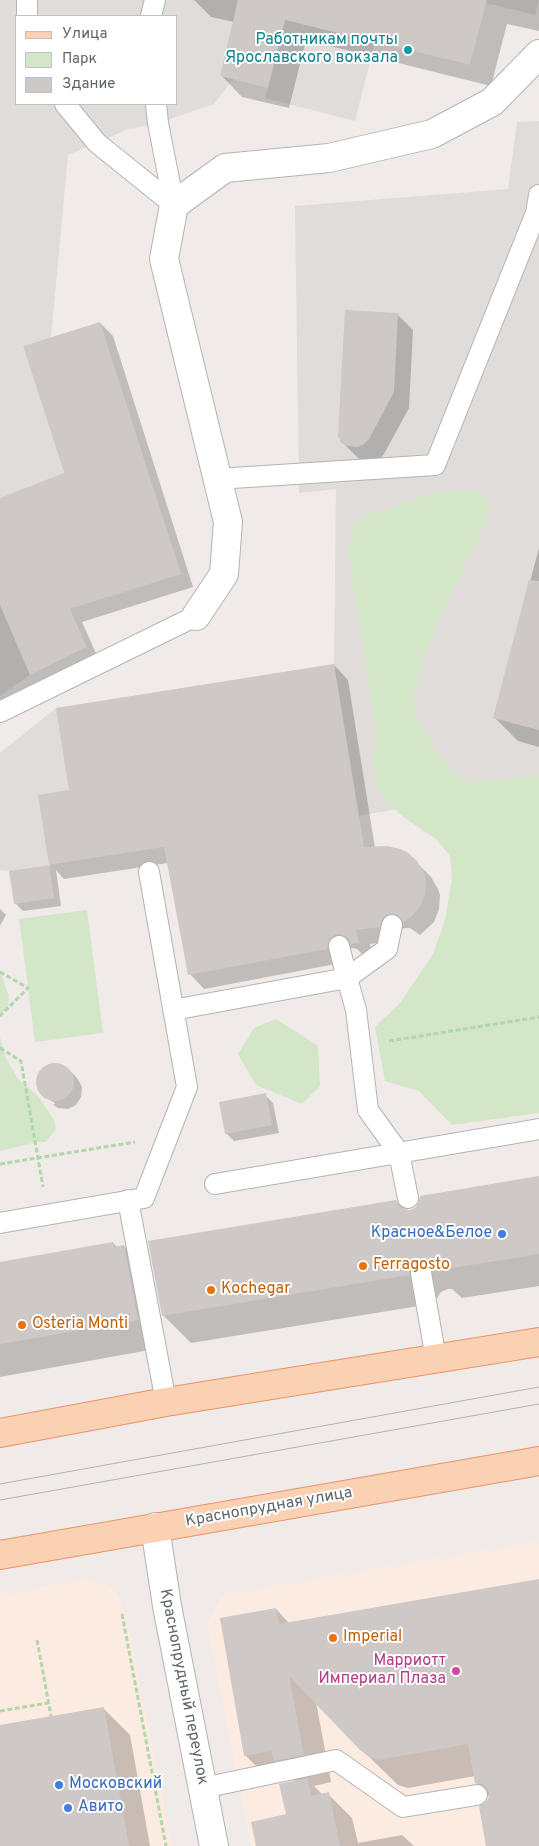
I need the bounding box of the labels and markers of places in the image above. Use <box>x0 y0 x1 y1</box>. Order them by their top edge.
place label: Работникам почты Ярославского вокзала <box>225 31 398 69</box>
marker: Работникам почты Ярославского вокзала <box>402 44 414 56</box>
place label: Красное&Белое <box>371 1224 492 1244</box>
marker: Красное&Белое <box>496 1228 508 1240</box>
place label: Ferragosto <box>373 1256 450 1276</box>
marker: Ferragosto <box>357 1260 369 1272</box>
place label: Kochegar <box>221 1280 290 1300</box>
marker: Kochegar <box>205 1284 217 1296</box>
place label: Osteria Monti <box>32 1315 128 1335</box>
marker: Osteria Monti <box>16 1319 28 1331</box>
place label: Imperial <box>343 1628 402 1648</box>
marker: Imperial <box>327 1632 339 1644</box>
place label: Марриотт Империал Плаза <box>318 1652 446 1690</box>
marker: Марриотт Империал Плаза <box>450 1665 462 1677</box>
place label: Московский <box>69 1775 162 1795</box>
marker: Московский <box>53 1779 65 1791</box>
place label: Авито <box>78 1798 124 1818</box>
marker: Авито <box>62 1802 74 1814</box>

